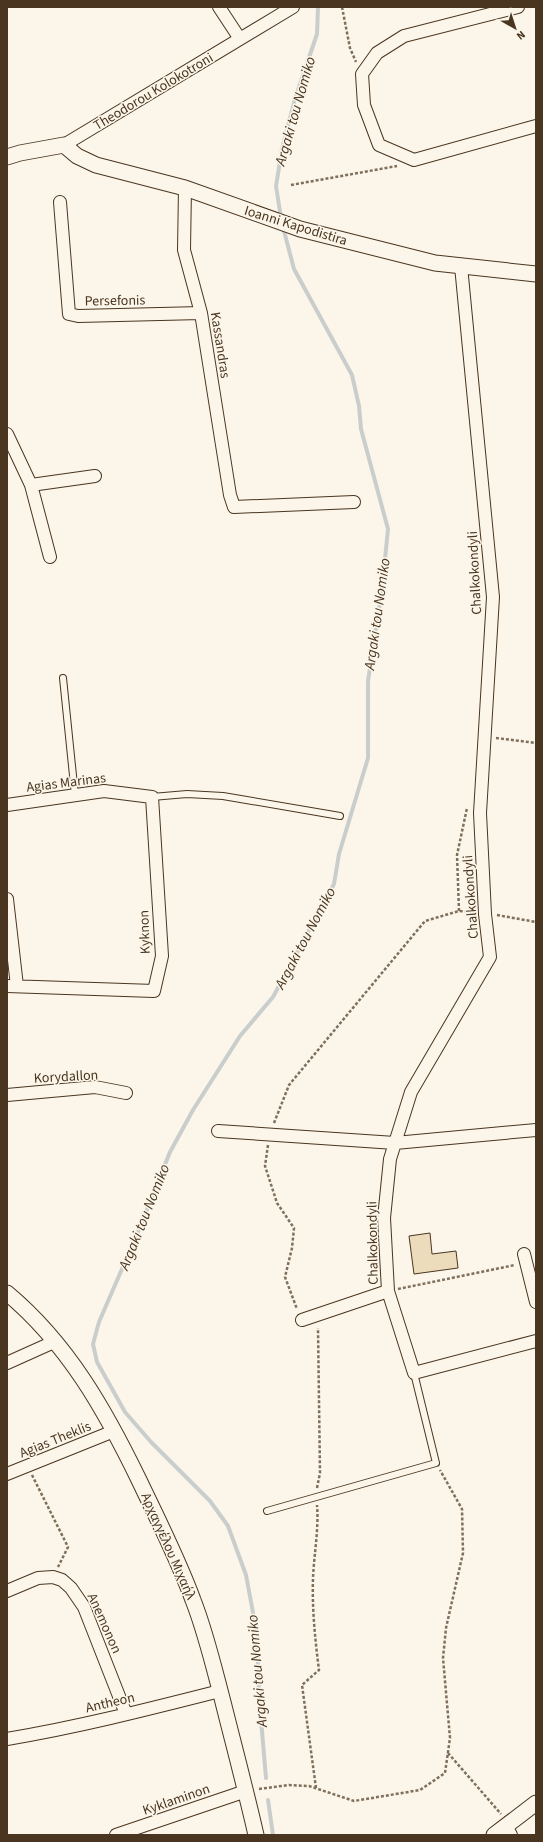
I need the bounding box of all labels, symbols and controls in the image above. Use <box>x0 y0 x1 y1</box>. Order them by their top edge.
north arrow <box>495 8 535 48</box>
text: N <box>513 27 529 44</box>
street label: Theodorou Kolokotroni <box>90 48 217 136</box>
water label: Argaki tou Nomiko <box>270 54 321 169</box>
street label: Ioanni Kapodistira <box>242 201 350 251</box>
street label: Persefonis <box>85 290 146 312</box>
street label: Kassandras <box>205 311 235 380</box>
street label: Chalkokondyli <box>463 531 487 615</box>
water label: Argaki tou Nomiko <box>359 557 396 672</box>
street label: Agias Marinas <box>25 768 107 798</box>
street label: Chalkokondyli <box>458 854 484 939</box>
water label: Argaki tou Nomiko <box>269 883 341 994</box>
street label: Kyknon <box>134 910 156 954</box>
street label: Korydallon <box>33 1065 99 1089</box>
water label: Argaki tou Nomiko <box>113 1161 175 1274</box>
street label: Chalkokondyli <box>362 1201 384 1285</box>
street label: Agias Theklis <box>17 1416 94 1463</box>
street label: Αρχαγγέλου Μιχαήλ <box>136 1490 201 1603</box>
street label: Anemonon <box>82 1590 126 1657</box>
water label: Argaki tou Nomiko <box>242 1614 273 1729</box>
street label: Antheon <box>84 1688 137 1718</box>
street label: Kyklaminon <box>140 1779 213 1821</box>

